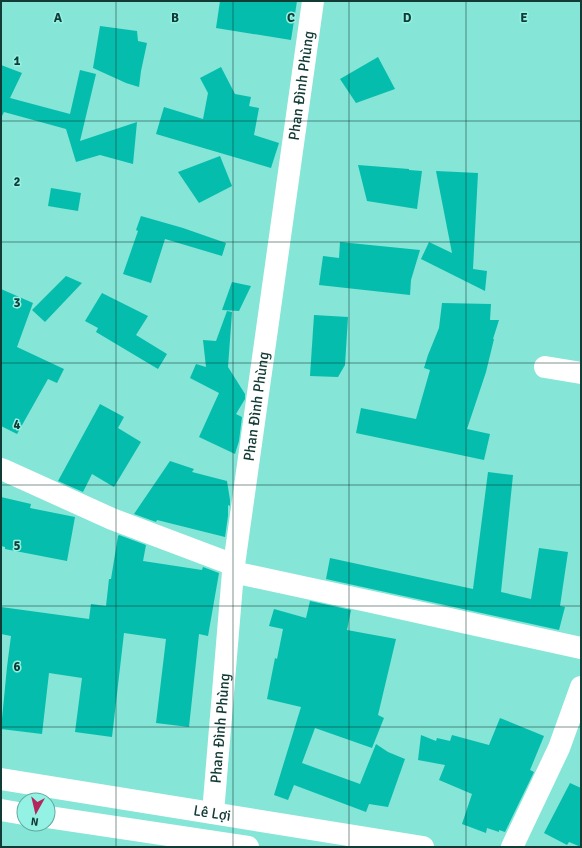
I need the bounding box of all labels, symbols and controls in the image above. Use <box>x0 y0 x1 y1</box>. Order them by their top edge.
text: A <box>54 10 63 26</box>
text: B <box>171 10 179 26</box>
text: C <box>287 10 295 26</box>
text: D <box>403 10 412 26</box>
text: E <box>520 10 528 26</box>
street label: Phan Đình Phùng <box>285 30 318 142</box>
text: 1 <box>13 53 21 69</box>
text: 2 <box>13 174 21 190</box>
text: 3 <box>13 295 21 311</box>
street label: Phan Đình Phùng <box>240 350 273 462</box>
text: 4 <box>13 417 21 433</box>
text: 5 <box>13 538 21 554</box>
text: 6 <box>13 659 21 675</box>
street label: Phan Đình Phùng <box>206 672 234 784</box>
north arrow <box>16 792 56 832</box>
street label: Lê Lợi <box>192 801 232 825</box>
text: N <box>30 814 39 828</box>

